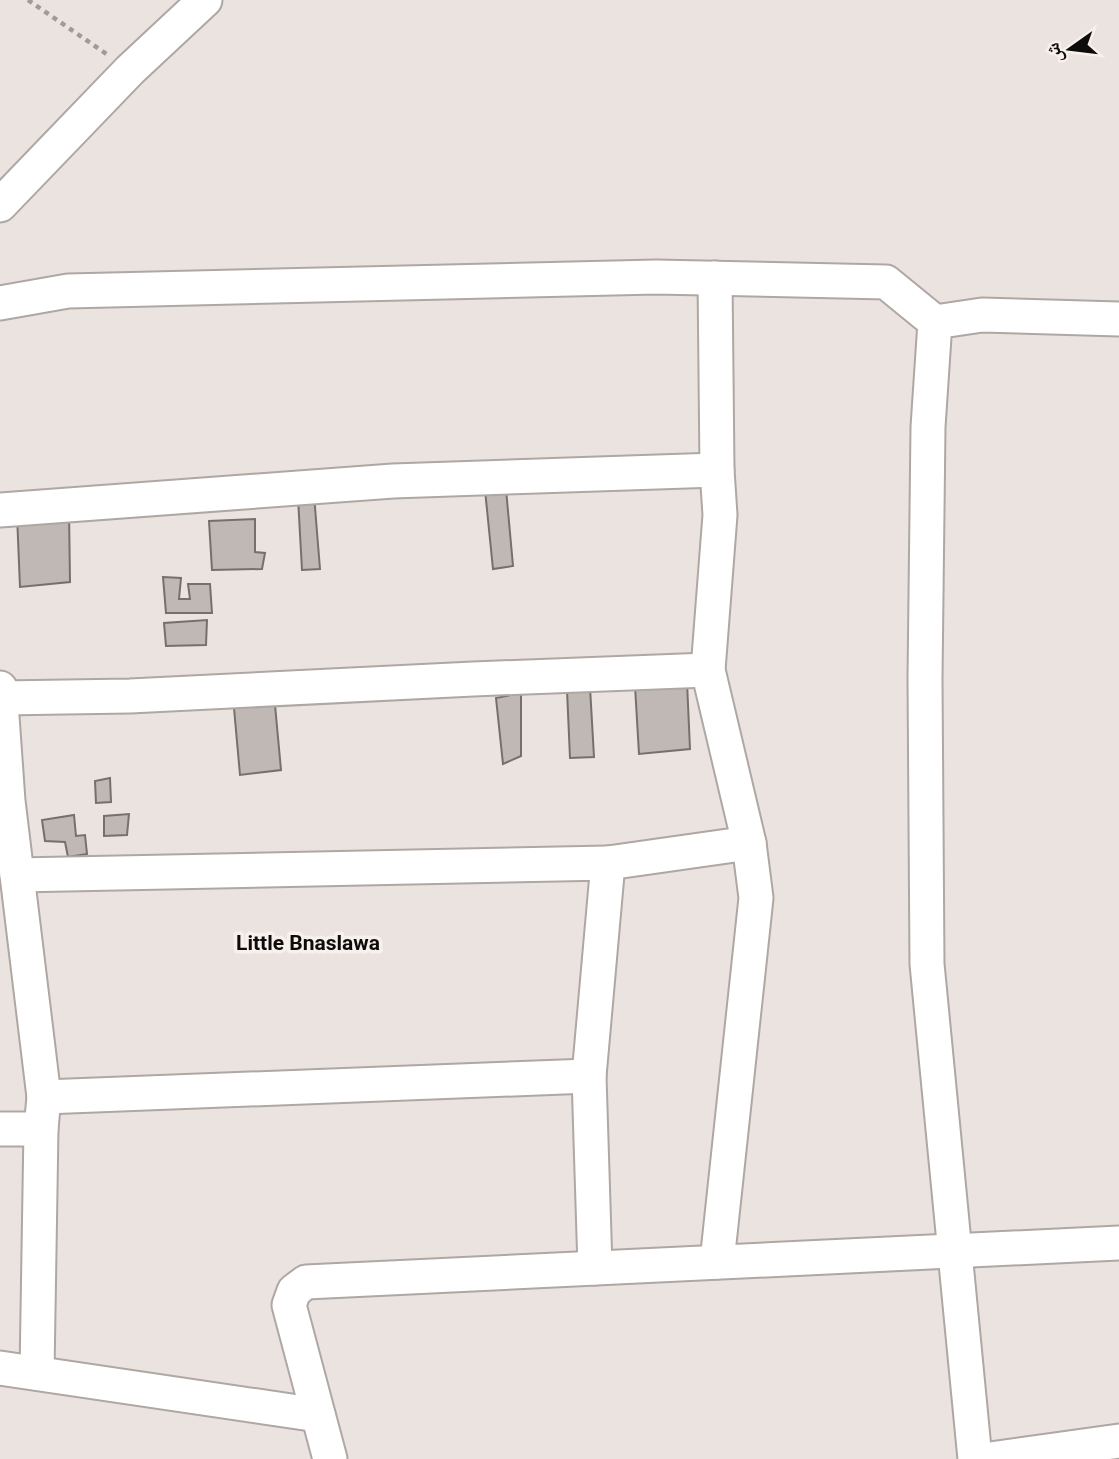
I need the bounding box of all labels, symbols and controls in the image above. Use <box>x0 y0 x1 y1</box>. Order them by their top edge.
north arrow <box>1035 14 1105 84</box>
text: ش <box>1040 40 1068 66</box>
district label: Little Bnaslawa <box>236 931 380 955</box>

